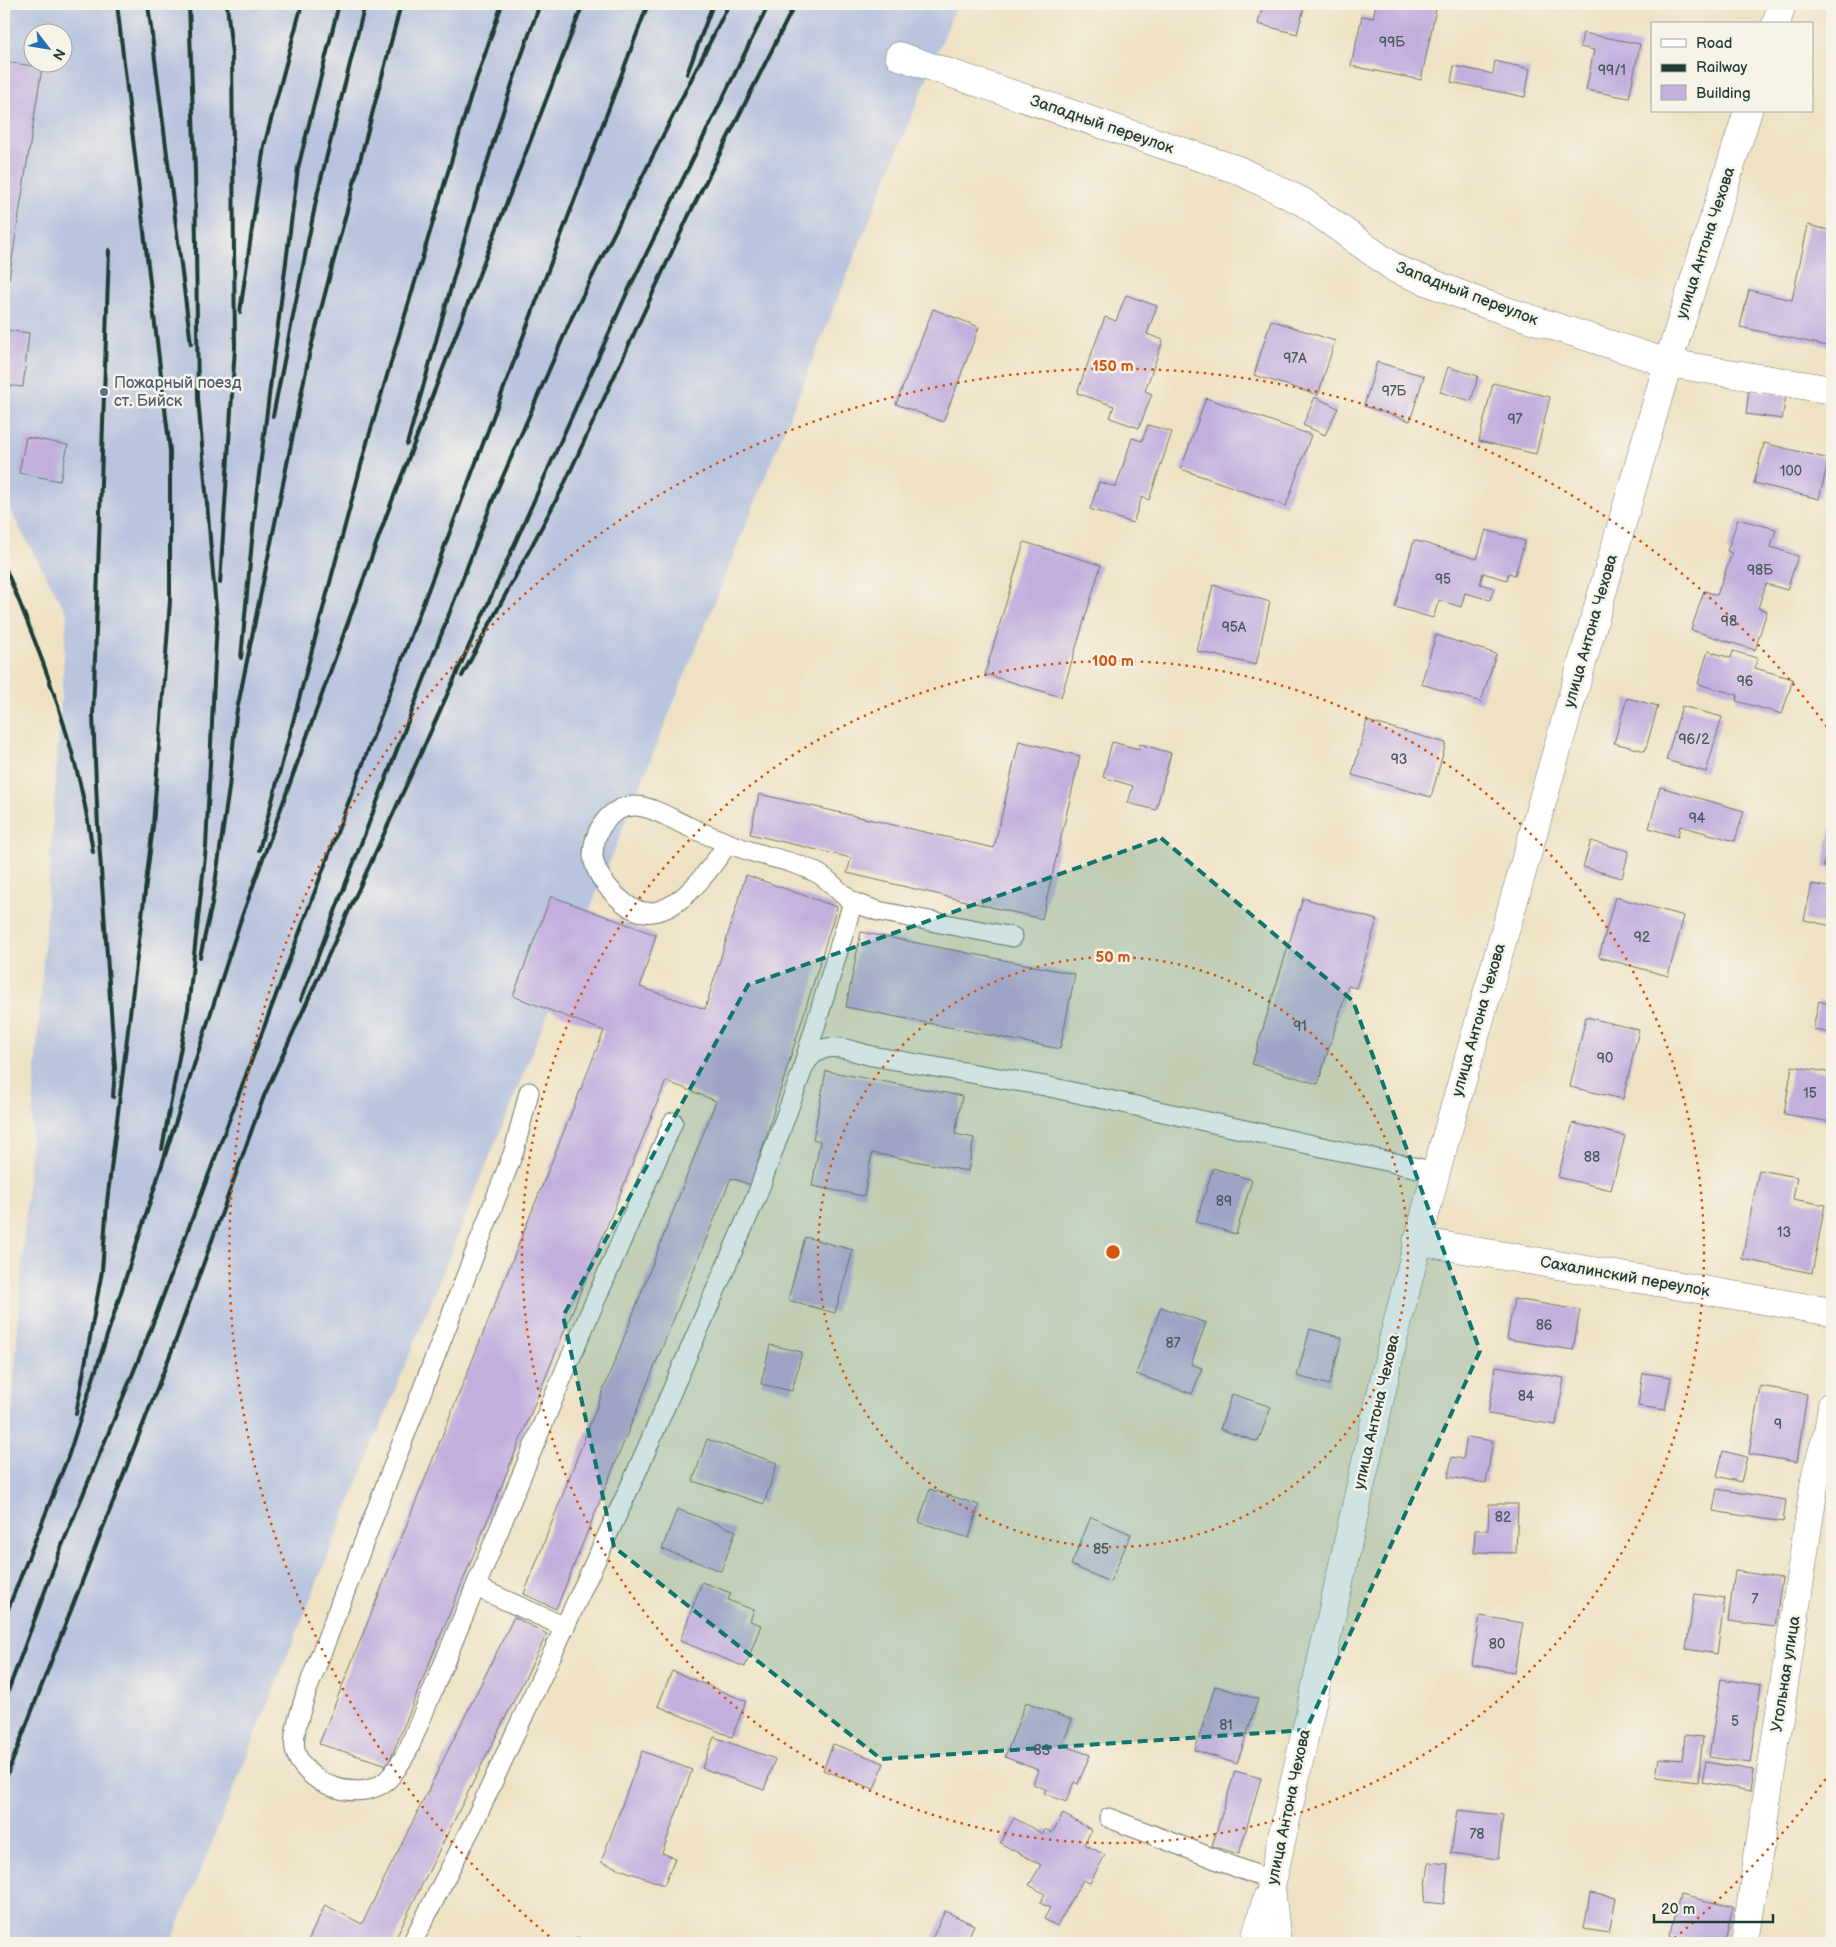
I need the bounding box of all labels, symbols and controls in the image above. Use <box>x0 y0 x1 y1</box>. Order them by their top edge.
north arrow <box>22 22 72 72</box>
legend <box>1651 22 1814 112</box>
house number: 99Б <box>1379 34 1405 51</box>
text: Road <box>1696 34 1732 53</box>
text: N <box>49 46 69 63</box>
text: Railway <box>1696 58 1747 77</box>
house number: 99/1 <box>1598 62 1626 79</box>
text: Building <box>1696 84 1751 103</box>
street label: Западный переулок <box>1028 91 1177 159</box>
street label: улица Антона Чехова <box>1672 164 1740 321</box>
street label: Западный переулок <box>1393 258 1541 330</box>
house number: 97А <box>1283 350 1307 367</box>
text: 150 m <box>1092 357 1134 376</box>
place label: Пожарный поезд ст. Бийск <box>114 374 242 411</box>
house number: 97Б <box>1382 383 1407 400</box>
marker: Пожарный поезд ст. Бийск <box>98 386 110 398</box>
house number: 97 <box>1508 411 1523 428</box>
house number: 100 <box>1780 463 1802 480</box>
street label: улица Антона Чехова <box>1560 552 1622 710</box>
house number: 98Б <box>1747 562 1773 579</box>
house number: 95 <box>1435 571 1451 588</box>
house number: 98 <box>1721 613 1737 630</box>
house number: 95А <box>1222 619 1247 636</box>
text: 100 m <box>1092 652 1134 671</box>
house number: 96 <box>1737 673 1754 690</box>
house number: 96/2 <box>1678 731 1710 748</box>
house number: 93 <box>1391 751 1407 768</box>
house number: 94 <box>1689 810 1706 827</box>
house number: 92 <box>1634 929 1651 946</box>
street label: улица Антона Чехова <box>1448 941 1510 1099</box>
text: 50 m <box>1096 948 1131 967</box>
house number: 91 <box>1293 1018 1307 1035</box>
house number: 90 <box>1597 1050 1613 1067</box>
house number: 15 <box>1803 1085 1817 1102</box>
house number: 88 <box>1584 1149 1600 1166</box>
house number: 89 <box>1216 1193 1232 1210</box>
house number: 13 <box>1777 1224 1791 1241</box>
centre of rings <box>1104 1243 1122 1261</box>
street label: Сахалинский переулок <box>1539 1253 1712 1301</box>
house number: 86 <box>1536 1317 1553 1334</box>
street label: улица Антона Чехова <box>1350 1332 1404 1491</box>
house number: 87 <box>1165 1335 1181 1352</box>
house number: 84 <box>1518 1388 1535 1405</box>
house number: 9 <box>1774 1416 1782 1433</box>
house number: 82 <box>1495 1509 1512 1526</box>
house number: 85 <box>1093 1541 1109 1558</box>
house number: 7 <box>1752 1591 1759 1608</box>
street label: Угольная улица <box>1767 1614 1805 1734</box>
house number: 80 <box>1489 1636 1505 1653</box>
house number: 5 <box>1731 1713 1739 1730</box>
house number: 81 <box>1219 1717 1233 1734</box>
street label: улица Антона Чехова <box>1263 1727 1315 1886</box>
house number: 83 <box>1034 1742 1050 1759</box>
house number: 78 <box>1469 1826 1485 1843</box>
scale bar <box>1654 1892 1772 1924</box>
text: 20 m <box>1661 1900 1695 1919</box>

